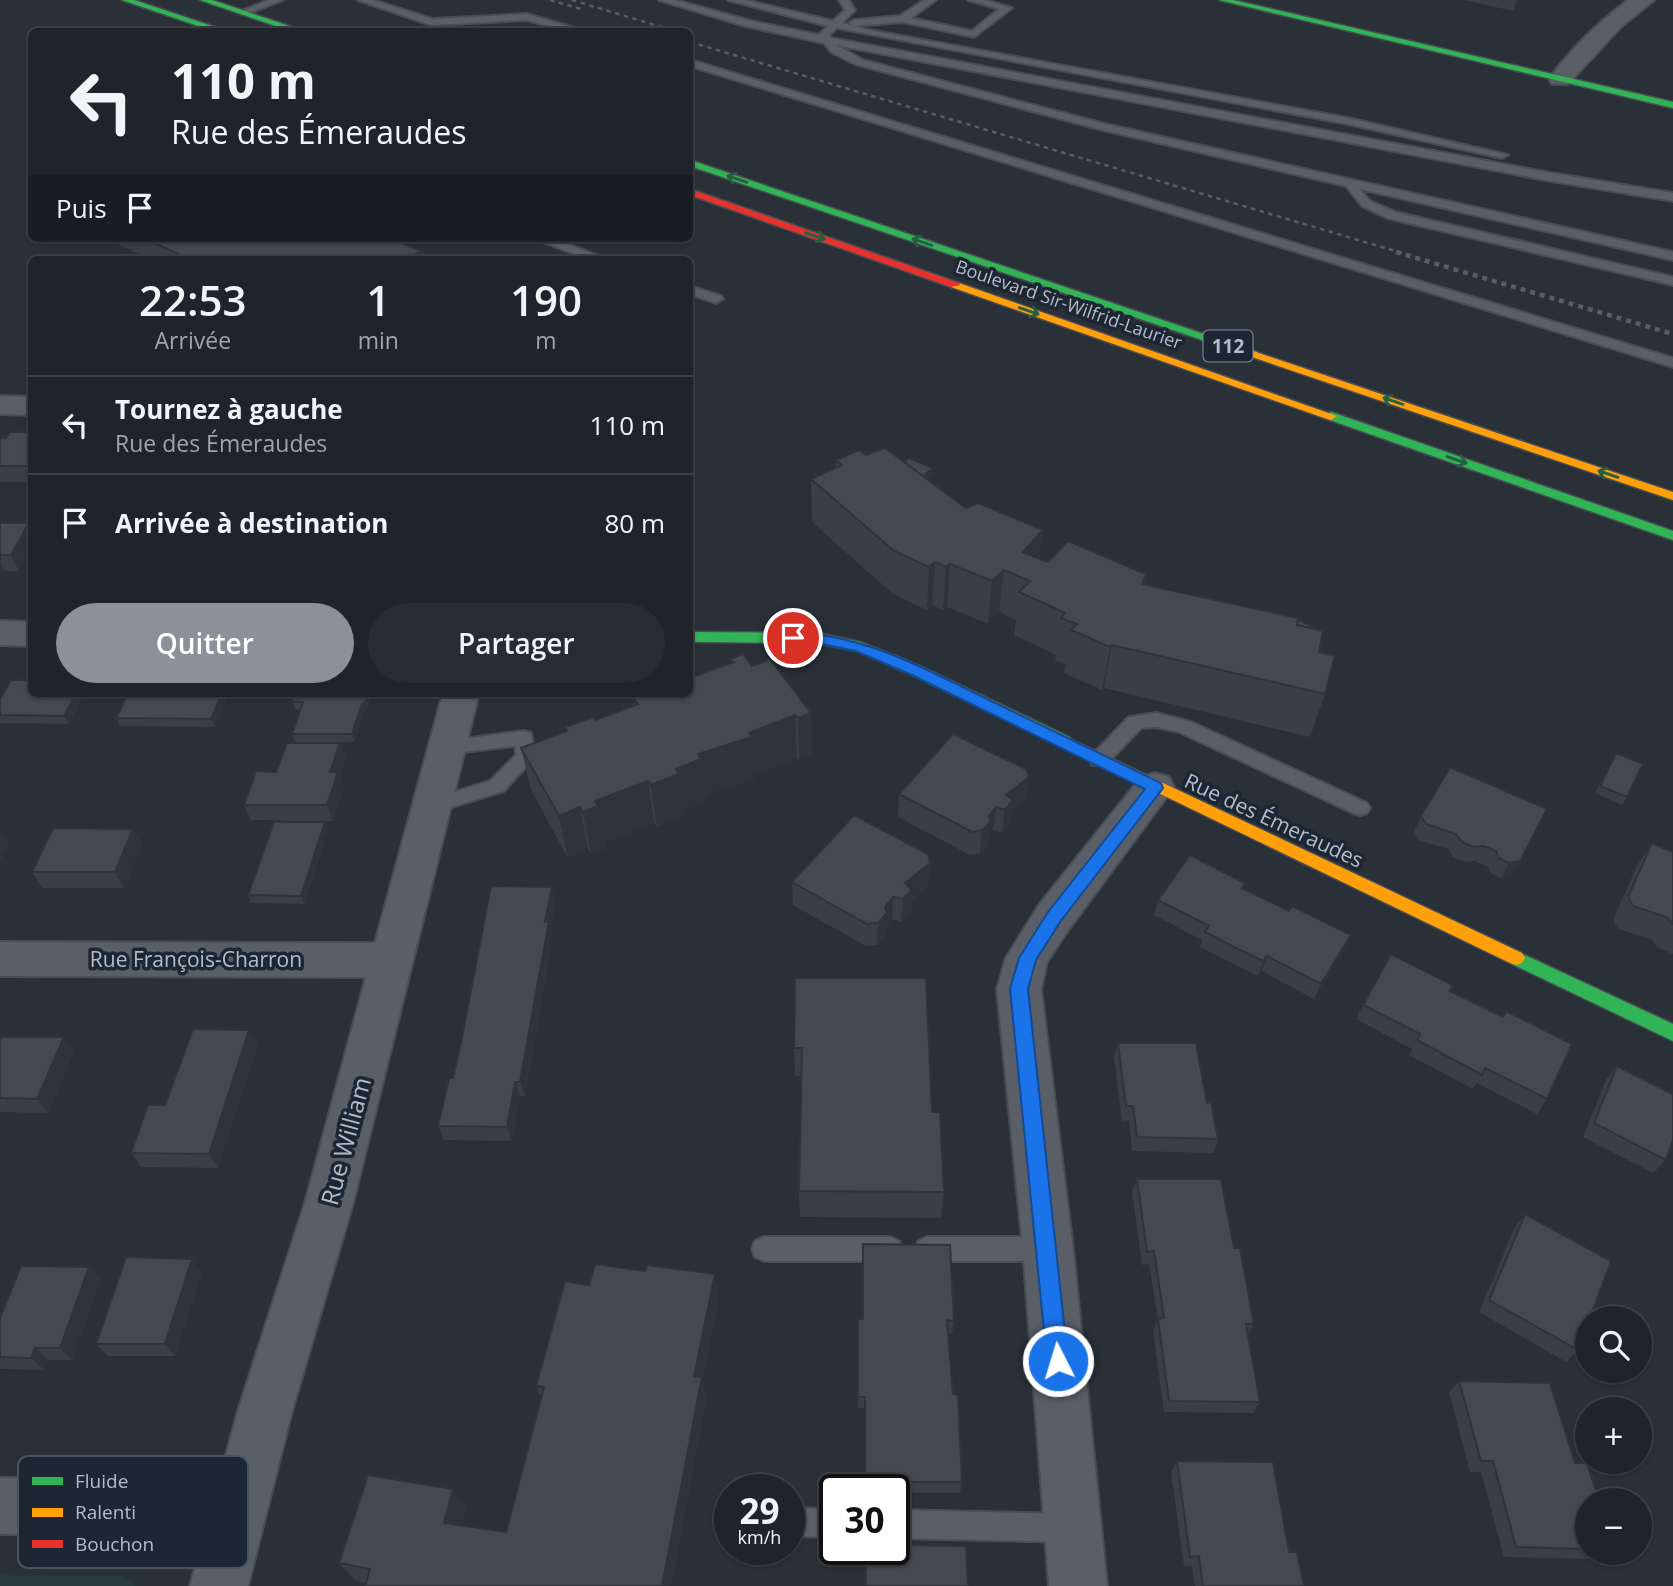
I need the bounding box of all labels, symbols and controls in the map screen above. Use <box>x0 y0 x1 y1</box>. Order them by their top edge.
text: 110 m <box>171 47 316 113</box>
icon: left <box>56 56 147 147</box>
text: Rue des Émeraudes <box>171 110 466 153</box>
one-way arrow <box>726 171 748 184</box>
icon: arrive <box>121 189 159 227</box>
text: Puis <box>56 190 107 226</box>
one-way arrow <box>803 231 825 243</box>
one-way arrow <box>912 235 934 247</box>
street label: Boulevard Sir-Wilfrid-Laurier <box>953 254 1186 354</box>
text: 22:53 <box>139 271 247 328</box>
text: 1 <box>366 271 390 328</box>
text: 190 <box>510 271 582 328</box>
one-way arrow <box>1018 306 1040 318</box>
text: Arrivée <box>155 324 231 356</box>
text: min <box>358 324 399 356</box>
text: m <box>535 324 557 356</box>
road number: 112 <box>1204 330 1252 362</box>
text: Tournez à gauche <box>115 391 343 427</box>
one-way arrow <box>1382 394 1404 406</box>
icon: left <box>56 406 94 444</box>
text: 110 m <box>590 407 665 443</box>
text: Rue des Émeraudes <box>115 427 327 459</box>
one-way arrow <box>1445 455 1467 467</box>
one-way arrow <box>1598 467 1620 479</box>
icon: arrive <box>56 504 94 542</box>
text: Arrivée à destination <box>115 505 388 541</box>
text: 80 m <box>604 505 665 541</box>
button: Quitter <box>56 603 354 683</box>
button: Partager <box>368 603 665 683</box>
pin <box>763 608 823 668</box>
icon: arrive <box>774 619 812 657</box>
street label: Rue des Émeraudes <box>1180 766 1368 874</box>
street label: Rue François-Charron <box>90 945 302 973</box>
street label: Rue William <box>312 1073 378 1209</box>
map controls <box>1575 1306 1652 1565</box>
button: search <box>1575 1306 1652 1383</box>
position arrow <box>1021 1324 1095 1398</box>
button: + <box>1575 1397 1652 1474</box>
legend <box>18 1456 248 1568</box>
text: Fluide <box>75 1468 128 1494</box>
speed limit sign: 30 <box>819 1474 910 1565</box>
text: 29 <box>739 1487 780 1534</box>
button: − <box>1575 1488 1652 1565</box>
text: Ralenti <box>75 1499 136 1525</box>
text: km/h <box>738 1525 781 1549</box>
text: Bouchon <box>75 1531 154 1557</box>

